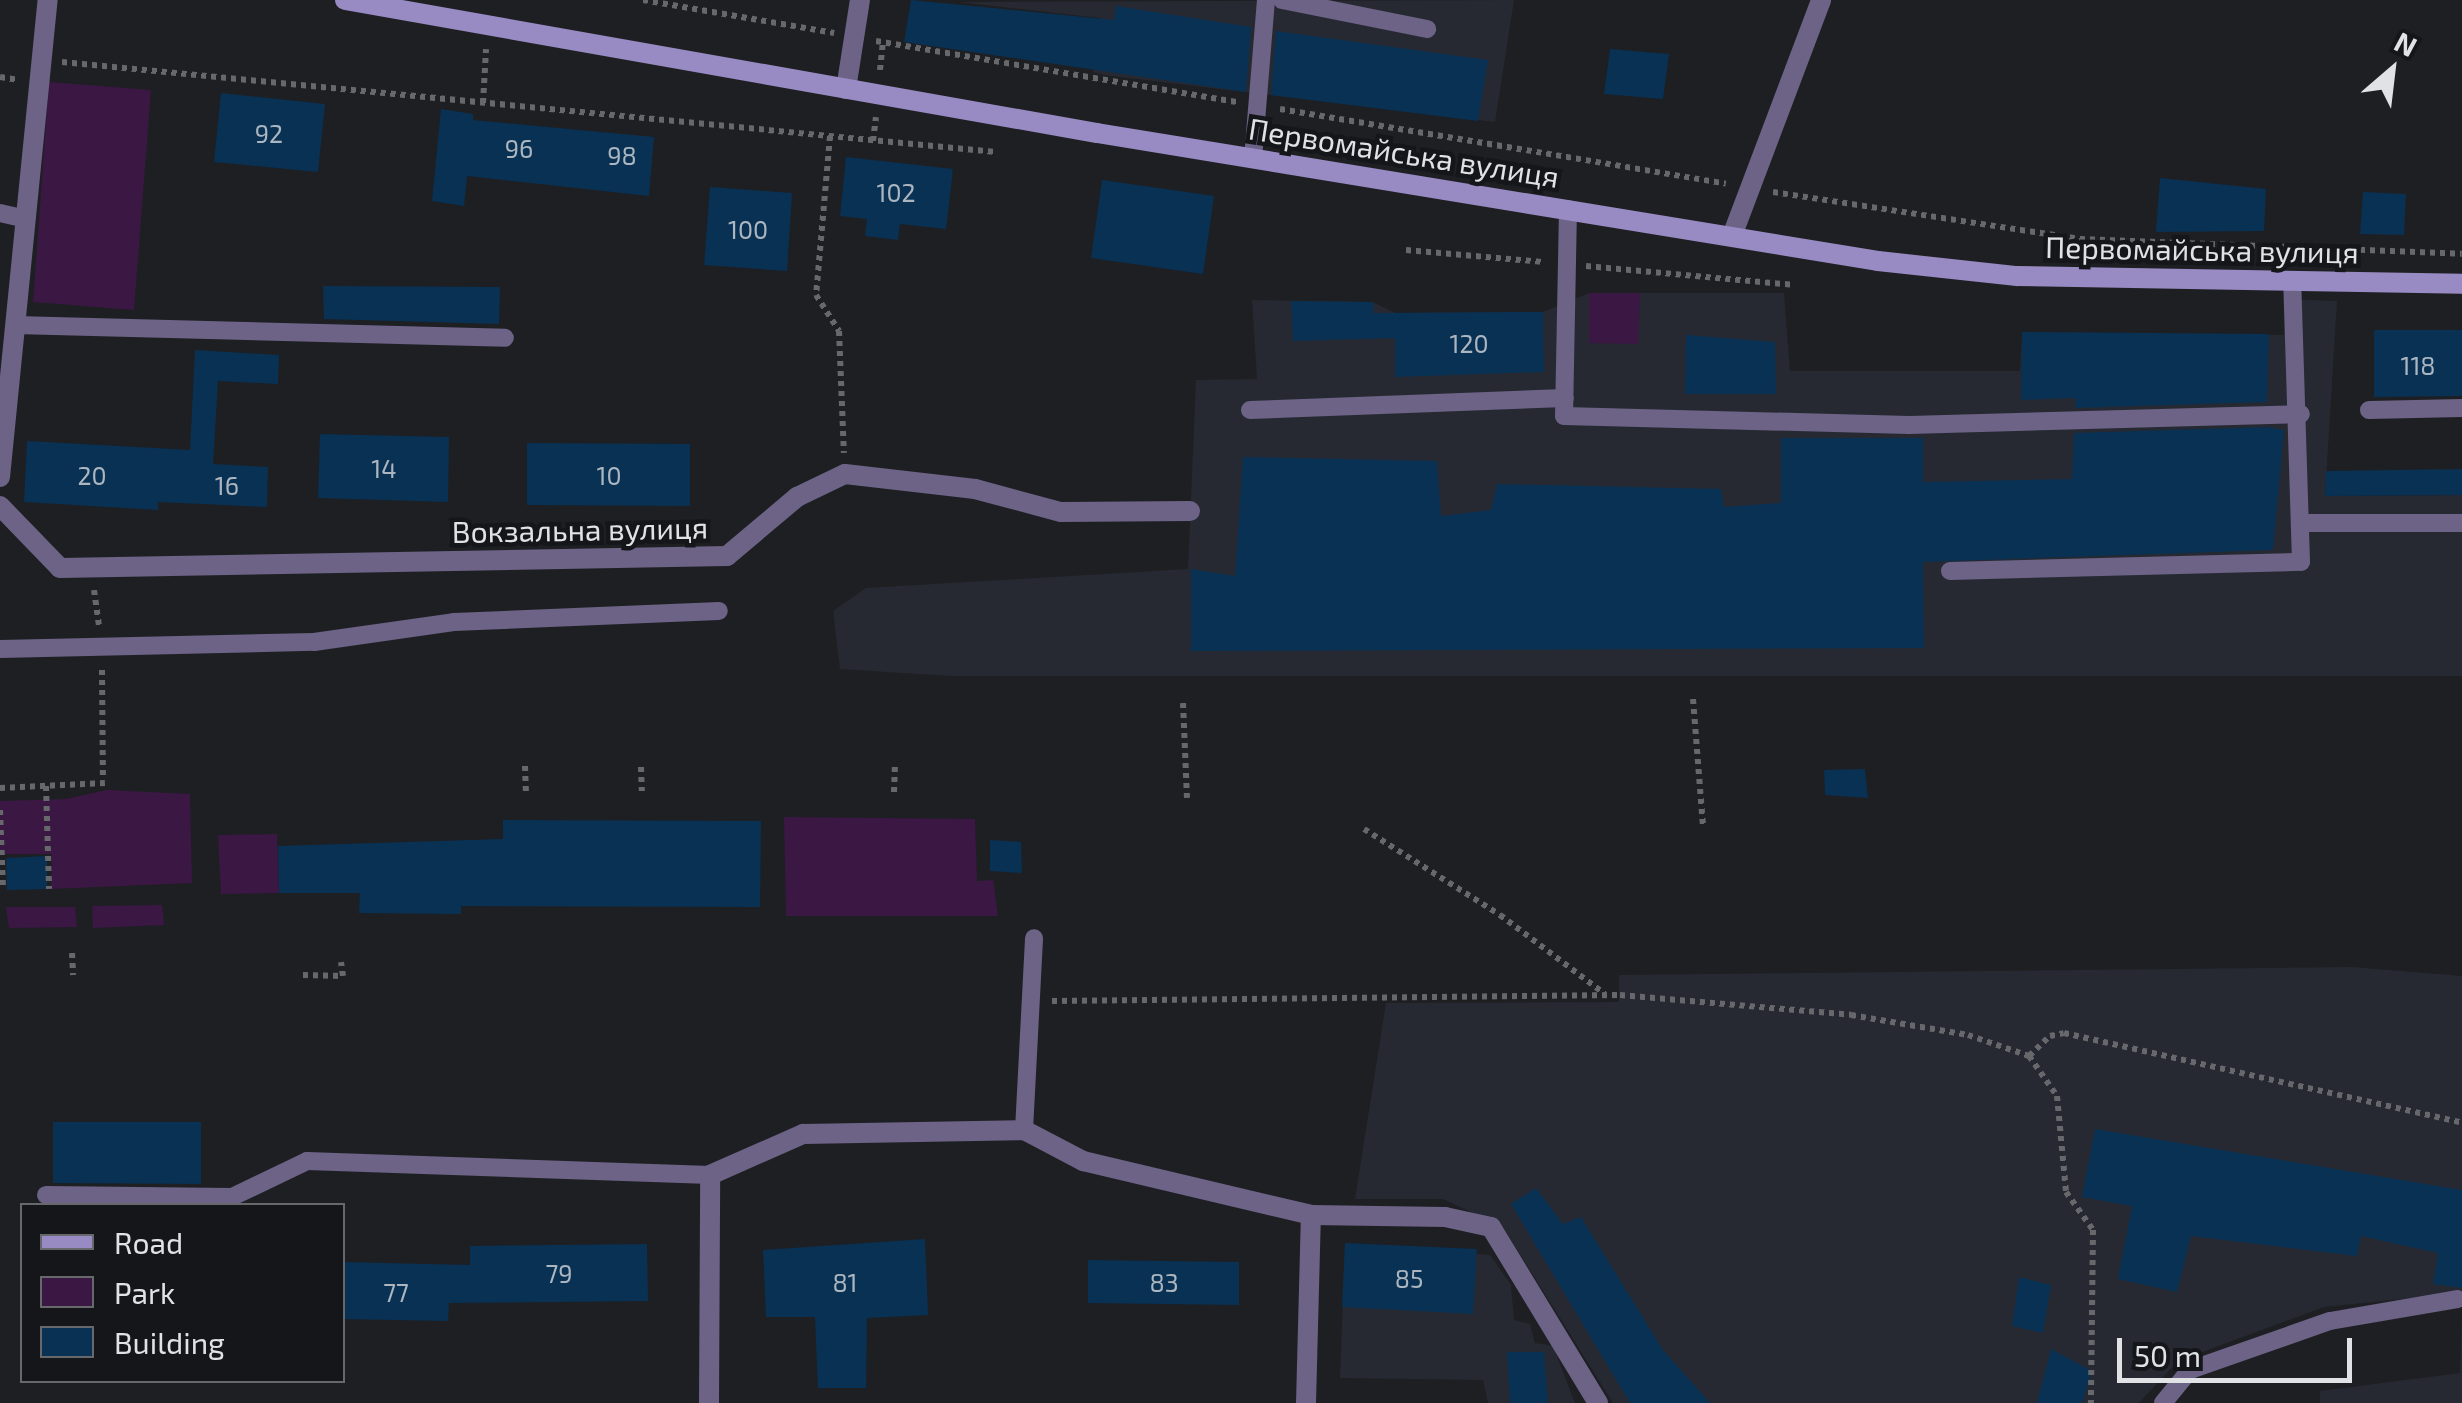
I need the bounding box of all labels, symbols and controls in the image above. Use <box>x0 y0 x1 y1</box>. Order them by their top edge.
north arrow <box>2342 20 2442 120</box>
text: N <box>2389 24 2423 63</box>
street label: Первомайська вулиця <box>1246 110 1562 194</box>
house number: 92 <box>255 118 283 148</box>
house number: 96 <box>505 133 533 163</box>
house number: 98 <box>607 140 637 170</box>
house number: 102 <box>876 177 916 207</box>
house number: 100 <box>728 214 768 244</box>
street label: Первомайська вулиця <box>2045 228 2359 270</box>
house number: 120 <box>1449 328 1489 358</box>
house number: 118 <box>2400 350 2436 380</box>
house number: 14 <box>371 453 397 483</box>
house number: 20 <box>77 460 107 490</box>
house number: 10 <box>596 460 622 490</box>
house number: 16 <box>215 470 239 500</box>
street label: Вокзальна вулиця <box>452 509 708 549</box>
legend <box>20 1203 345 1383</box>
text: Road <box>114 1224 183 1260</box>
house number: 79 <box>545 1258 573 1288</box>
house number: 85 <box>1395 1263 1423 1293</box>
house number: 81 <box>832 1267 858 1297</box>
house number: 83 <box>1149 1267 1179 1297</box>
text: Park <box>114 1274 175 1310</box>
house number: 77 <box>383 1277 409 1307</box>
scale bar <box>2122 1318 2357 1380</box>
text: Building <box>114 1324 225 1360</box>
text: 50 m <box>2134 1337 2201 1373</box>

